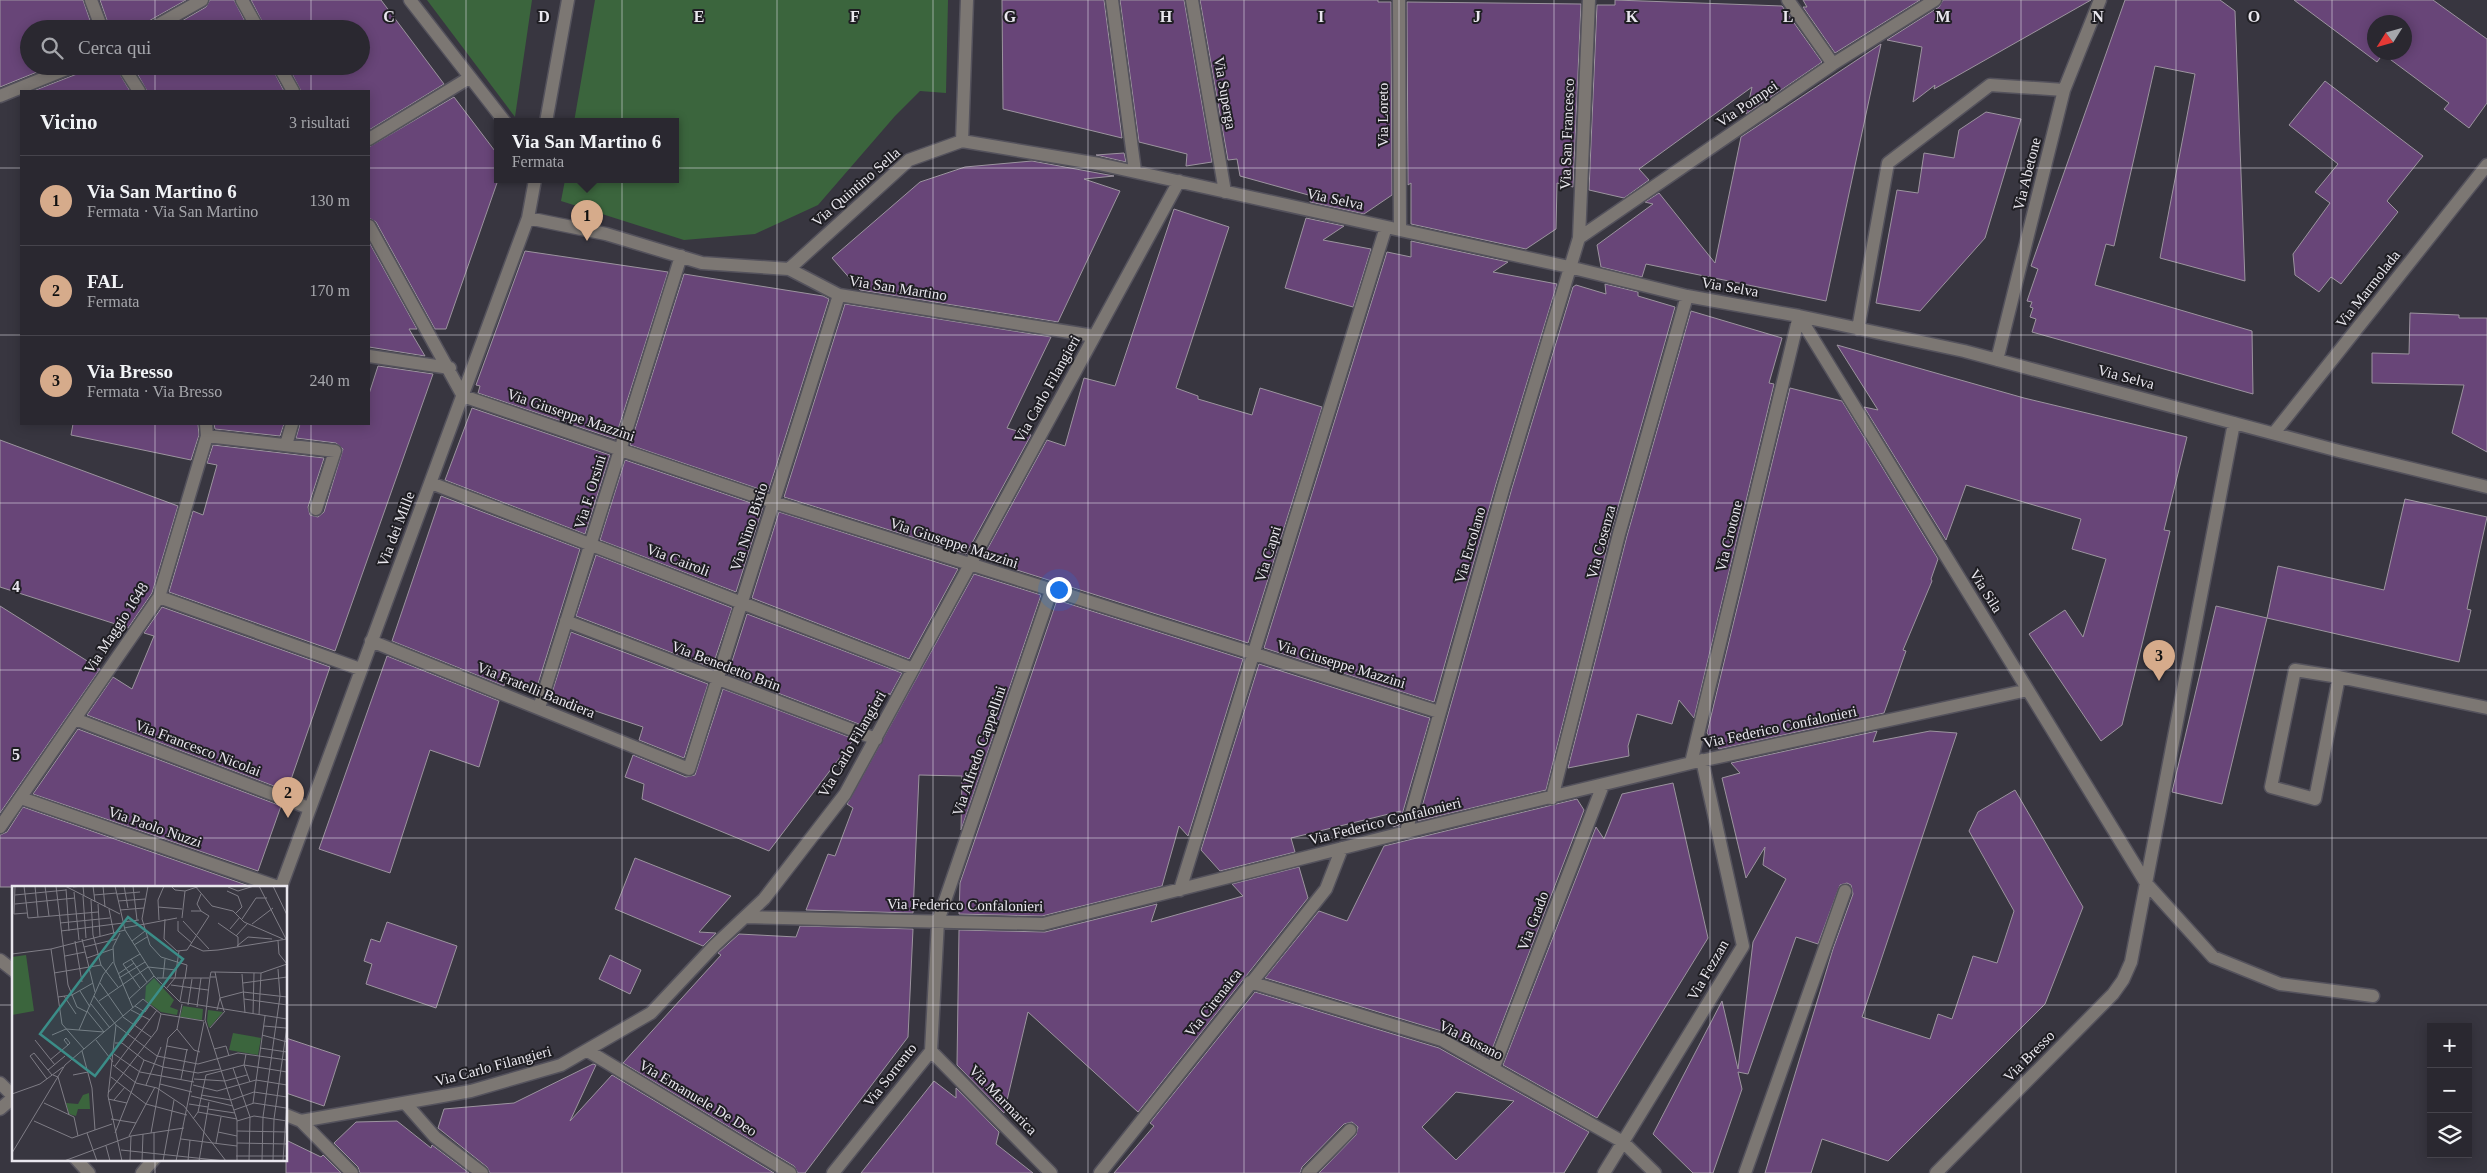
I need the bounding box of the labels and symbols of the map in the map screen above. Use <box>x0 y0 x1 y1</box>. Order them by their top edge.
text: C <box>383 8 395 25</box>
text: D <box>538 8 550 25</box>
text: E <box>694 8 704 25</box>
text: F <box>850 8 860 25</box>
text: G <box>1004 8 1017 25</box>
text: H <box>1160 8 1173 25</box>
text: I <box>1318 8 1324 25</box>
text: J <box>1473 8 1481 25</box>
text: K <box>1626 8 1639 25</box>
text: L <box>1783 8 1793 25</box>
text: M <box>1935 8 1951 25</box>
text: N <box>2092 8 2104 25</box>
text: O <box>2248 8 2260 25</box>
north arrow <box>2367 15 2412 60</box>
street label: Via Superga <box>1211 55 1239 131</box>
street label: Via San Francesco <box>1557 78 1577 190</box>
street label: Via Pompei <box>1713 78 1781 130</box>
street label: Via Loreto <box>1375 83 1391 147</box>
street label: Via Abetone <box>2010 136 2044 212</box>
street label: Via Quintino Sella <box>809 144 904 230</box>
street label: Via Selva <box>1305 185 1365 213</box>
pin: 1 <box>571 200 603 241</box>
street label: Via Marmolada <box>2333 247 2403 331</box>
street label: Via San Martino <box>848 272 948 304</box>
street label: Via Selva <box>1700 274 1760 300</box>
street label: Via Carlo Filangieri <box>1011 333 1083 445</box>
street label: Via Selva <box>2096 362 2156 392</box>
street label: Via Giuseppe Mazzini <box>505 386 637 444</box>
street label: Via F. Orsini <box>571 453 609 531</box>
street label: Via Nino Bixio <box>727 481 771 573</box>
street label: Via dei Mille <box>374 489 418 569</box>
street label: Via Crotone <box>1712 498 1746 573</box>
street label: Via Cosenza <box>1584 503 1619 580</box>
street label: Via Ercolano <box>1451 505 1489 585</box>
street label: Via Giuseppe Mazzini <box>888 515 1020 571</box>
street label: Via Capri <box>1252 524 1284 584</box>
street label: Via Cairoli <box>644 541 712 579</box>
street label: Via Sila <box>1967 566 2006 616</box>
your location <box>1046 577 1072 603</box>
text: 4 <box>12 578 20 595</box>
street label: Via Maggio 1648 <box>81 580 151 676</box>
street label: Via Giuseppe Mazzini <box>1275 637 1407 691</box>
street label: Via Benedetto Brin <box>669 638 783 694</box>
pin: 3 <box>2143 640 2175 681</box>
street label: Via Fratelli Bandiera <box>475 659 598 721</box>
street label: Via Alfredo Cappellini <box>949 684 1009 818</box>
street label: Via Carlo Filangieri <box>815 688 889 800</box>
street label: Via Federico Confalonieri <box>1702 703 1858 751</box>
street label: Via Francesco Nicolai <box>133 717 263 779</box>
text: 5 <box>12 746 20 763</box>
pin: 2 <box>272 777 304 818</box>
street label: Via Federico Confalonieri <box>1307 794 1463 848</box>
street label: Via Paolo Nuzzi <box>106 803 204 851</box>
inset map <box>12 886 288 1160</box>
street label: Via Grado <box>1514 889 1552 953</box>
street label: Via Federico Confalonieri <box>887 896 1043 914</box>
street label: Via Fezzan <box>1684 937 1732 1003</box>
street label: Via Cirenaica <box>1181 966 1245 1040</box>
street label: Via Busano <box>1436 1017 1506 1063</box>
street label: Via Bresso <box>2000 1027 2058 1085</box>
street label: Via Sorrento <box>860 1040 920 1110</box>
street label: Via Carlo Filangieri <box>433 1043 553 1089</box>
street label: Via Emanuele De Deo <box>636 1057 760 1139</box>
street label: Via Marmarica <box>966 1062 1040 1138</box>

